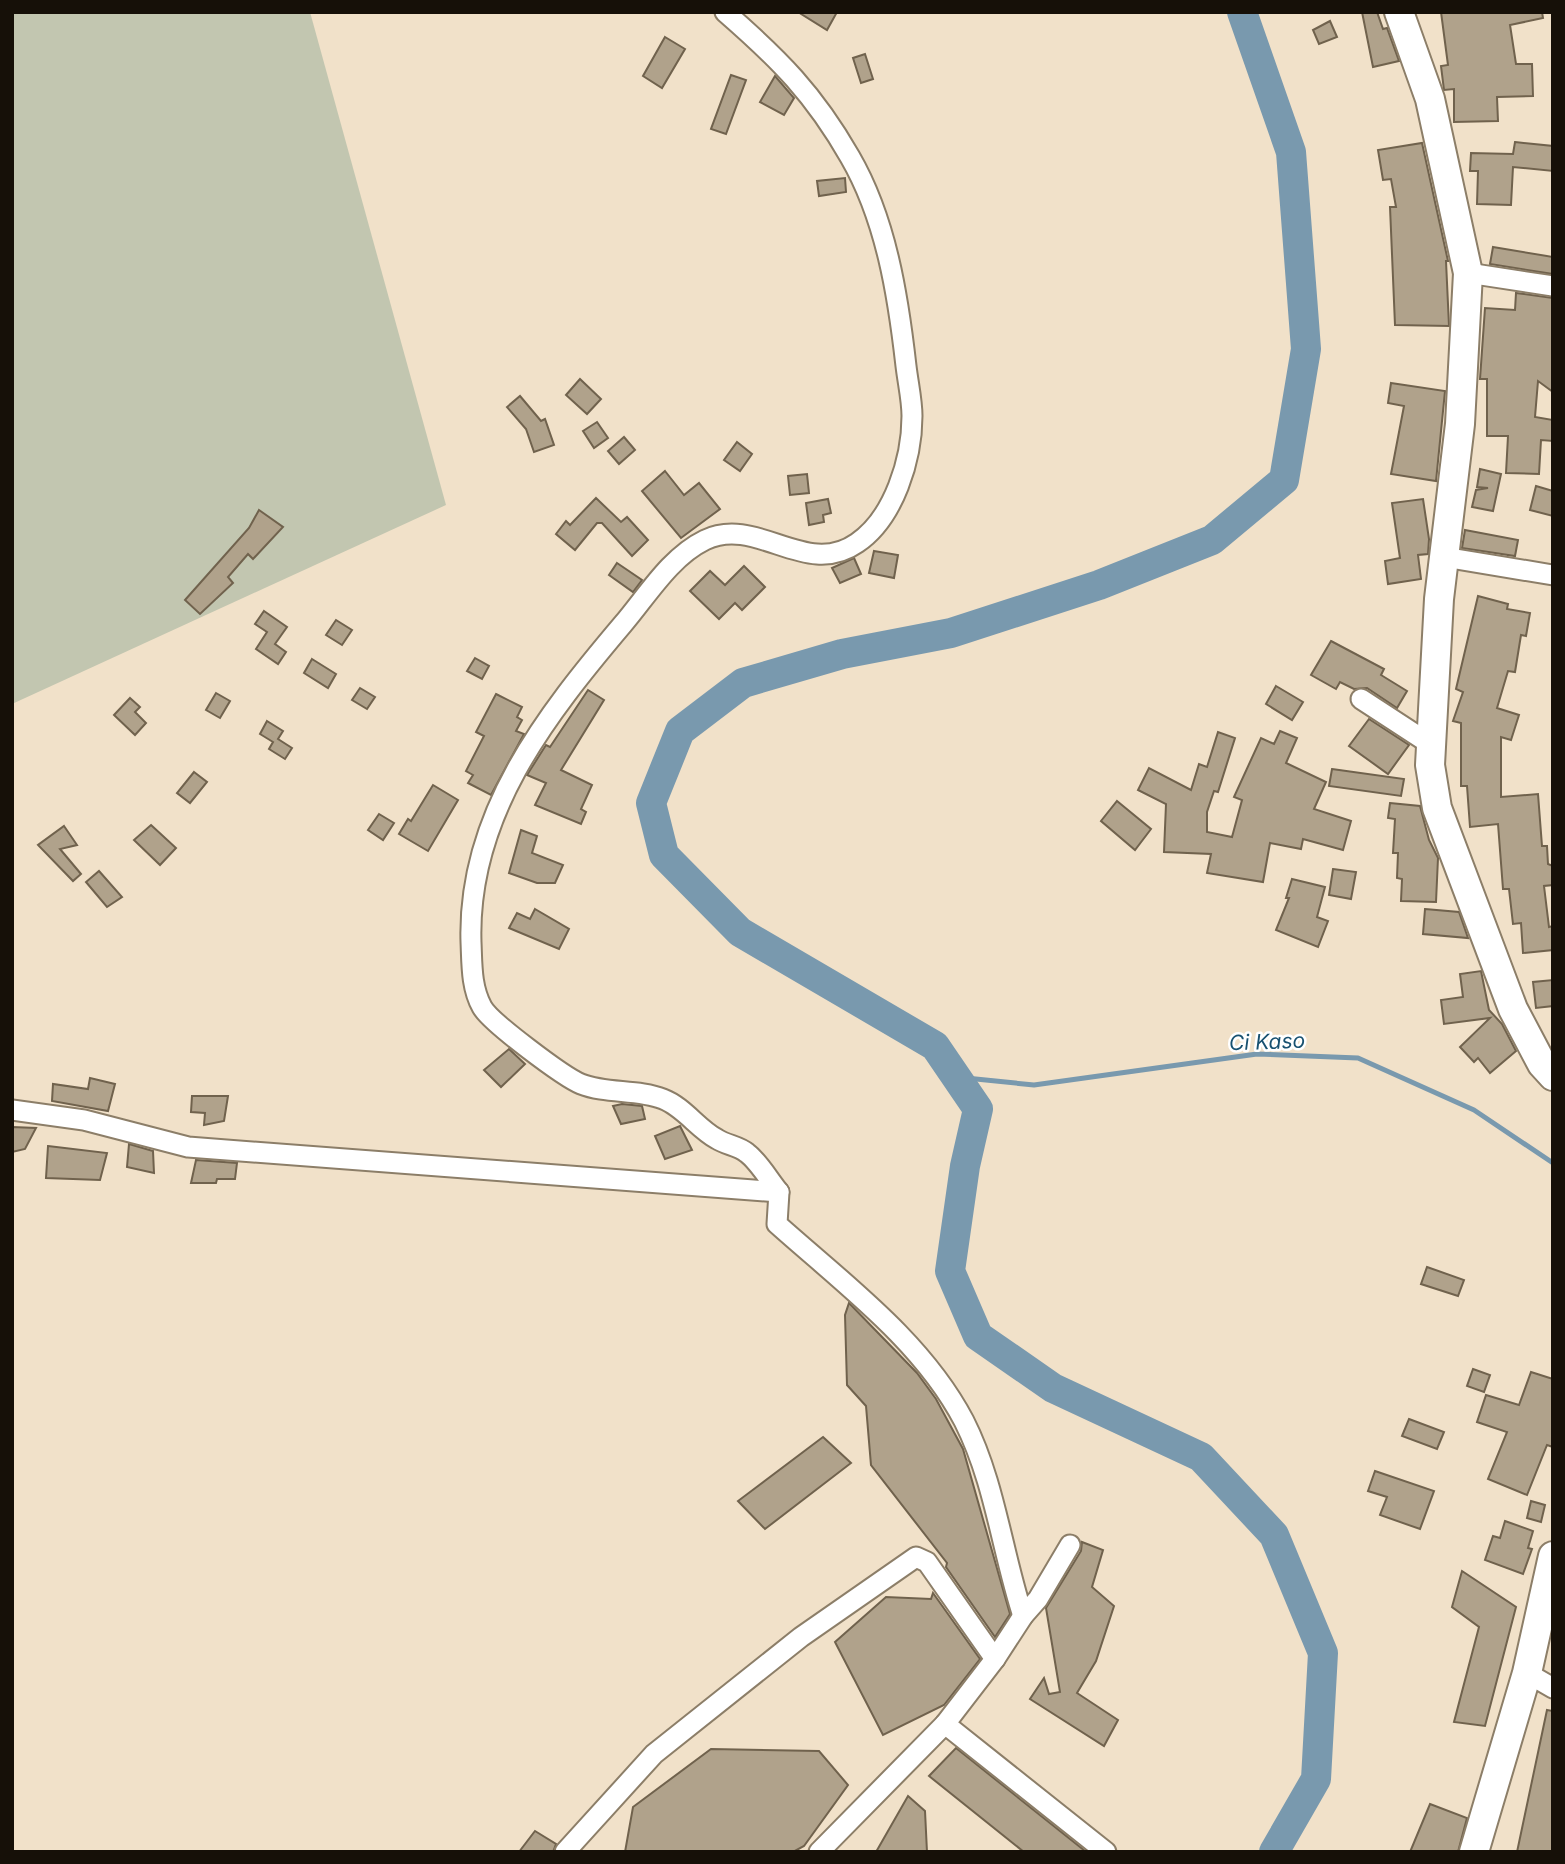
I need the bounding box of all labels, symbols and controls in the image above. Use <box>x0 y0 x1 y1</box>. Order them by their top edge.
water label: Ci Kaso <box>1228 1028 1305 1055</box>

